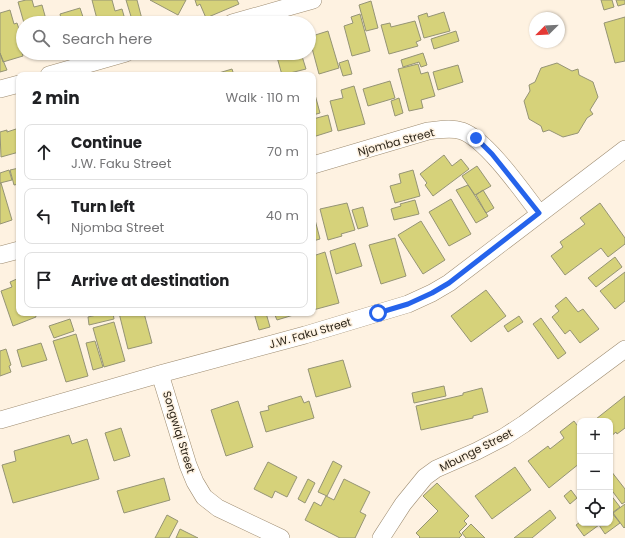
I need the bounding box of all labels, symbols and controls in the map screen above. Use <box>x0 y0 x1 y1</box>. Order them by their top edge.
north arrow <box>529 12 565 48</box>
search box <box>16 16 316 60</box>
icon: search <box>30 27 52 49</box>
text: Search here <box>62 28 152 49</box>
text: 2 min <box>32 86 80 110</box>
text: Walk · 110 m <box>226 88 300 107</box>
street label: Njomba Street <box>356 124 436 160</box>
route end <box>467 129 485 147</box>
text: Continue <box>71 132 142 153</box>
icon: ahead <box>33 141 55 163</box>
text: 70 m <box>267 142 299 161</box>
text: J.W. Faku Street <box>71 154 171 173</box>
text: Turn left <box>71 196 135 217</box>
icon: left <box>33 205 55 227</box>
text: 40 m <box>266 206 299 225</box>
text: Njomba Street <box>71 218 164 237</box>
icon: arrive <box>33 269 55 291</box>
text: Arrive at destination <box>71 270 229 291</box>
route start <box>369 304 387 322</box>
street label: J.W. Faku Street <box>267 314 353 352</box>
street label: Songwiqi Street <box>159 389 199 475</box>
map controls <box>577 418 613 526</box>
button: + <box>577 418 613 454</box>
street label: Mbunge Street <box>437 425 515 475</box>
button: − <box>577 454 613 490</box>
button: locate <box>577 490 613 526</box>

